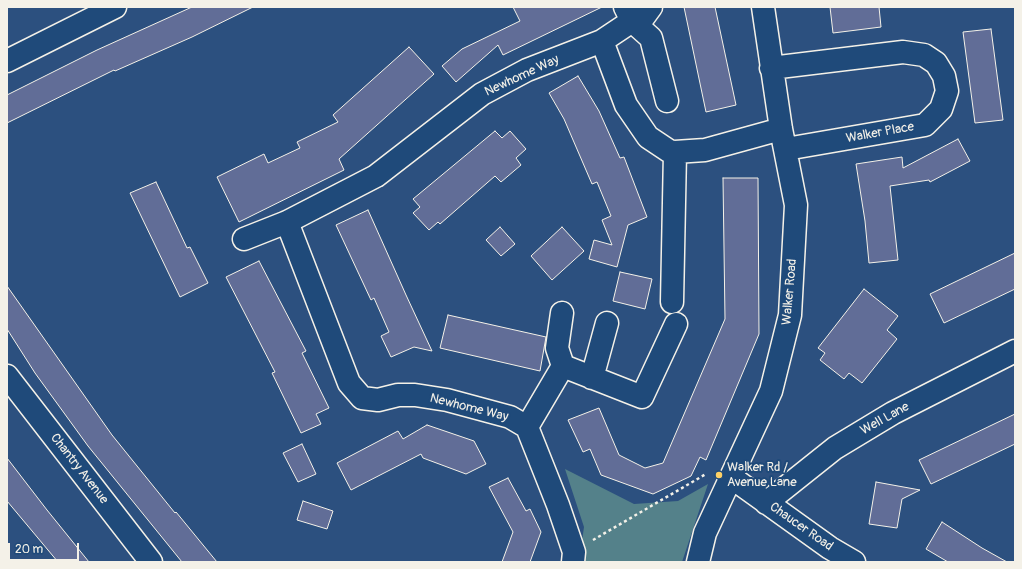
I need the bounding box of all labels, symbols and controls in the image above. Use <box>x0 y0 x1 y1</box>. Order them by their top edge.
street label: Newhome Way <box>482 52 562 100</box>
street label: Walker Place <box>845 119 915 147</box>
street label: Walker Road <box>779 258 801 326</box>
street label: Newhome Way <box>428 391 510 425</box>
street label: Well Lane <box>858 399 912 439</box>
street label: Chantry Avenue <box>47 431 111 507</box>
place label: Walker Rd / Avenue Lane <box>727 460 797 491</box>
marker: Walker Rd / Avenue Lane <box>714 470 724 480</box>
street label: Chaucer Road <box>766 499 836 555</box>
scale bar <box>10 535 81 561</box>
text: 20 m <box>15 542 43 557</box>

